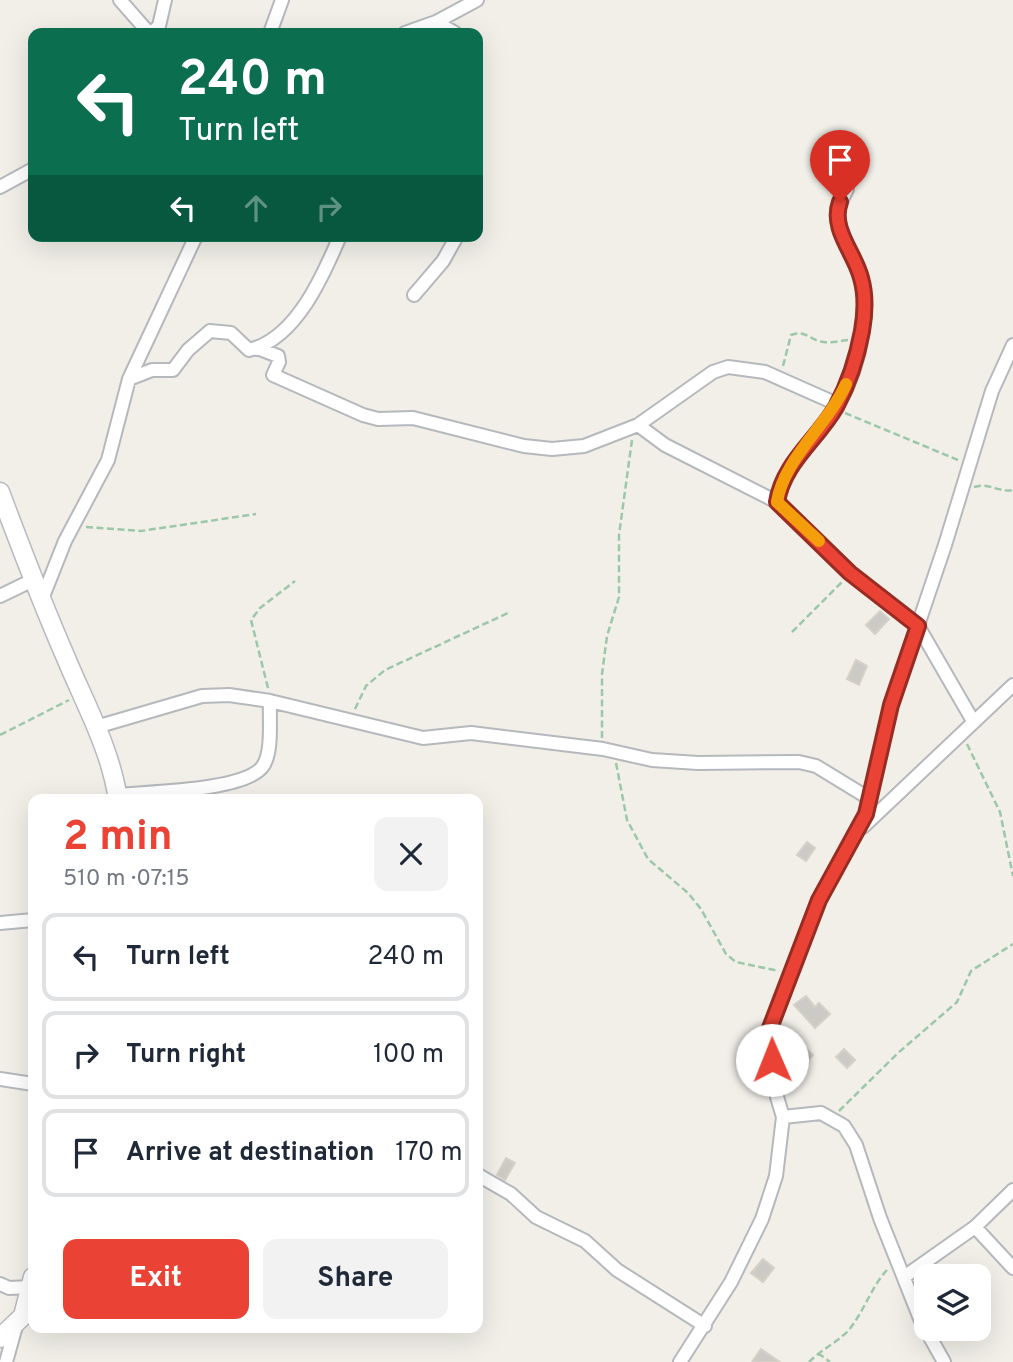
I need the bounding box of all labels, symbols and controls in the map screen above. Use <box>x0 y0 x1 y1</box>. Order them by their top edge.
text: 240 m <box>178 51 327 113</box>
icon: left <box>63 56 154 147</box>
text: Turn left <box>178 112 299 152</box>
pin <box>810 130 870 202</box>
icon: arrive <box>821 141 859 179</box>
icon: left <box>164 189 202 227</box>
icon: ahead <box>237 189 275 227</box>
icon: right <box>310 189 348 227</box>
text: 2 min <box>63 812 173 865</box>
button: close <box>374 817 448 891</box>
text: 510 m · 07:15 <box>63 865 190 894</box>
icon: left <box>67 938 105 976</box>
text: Turn left <box>126 941 230 974</box>
text: 240 m <box>367 941 444 974</box>
position arrow <box>735 1023 809 1097</box>
icon: right <box>67 1036 105 1074</box>
text: Turn right <box>126 1039 246 1072</box>
text: 100 m <box>373 1039 444 1072</box>
icon: arrive <box>67 1134 105 1172</box>
text: Arrive at destination <box>126 1137 374 1170</box>
text: 170 m <box>395 1137 463 1170</box>
button: Exit <box>63 1239 249 1319</box>
button: Share <box>263 1239 448 1319</box>
map controls <box>914 1264 991 1341</box>
button: layers <box>914 1264 991 1341</box>

